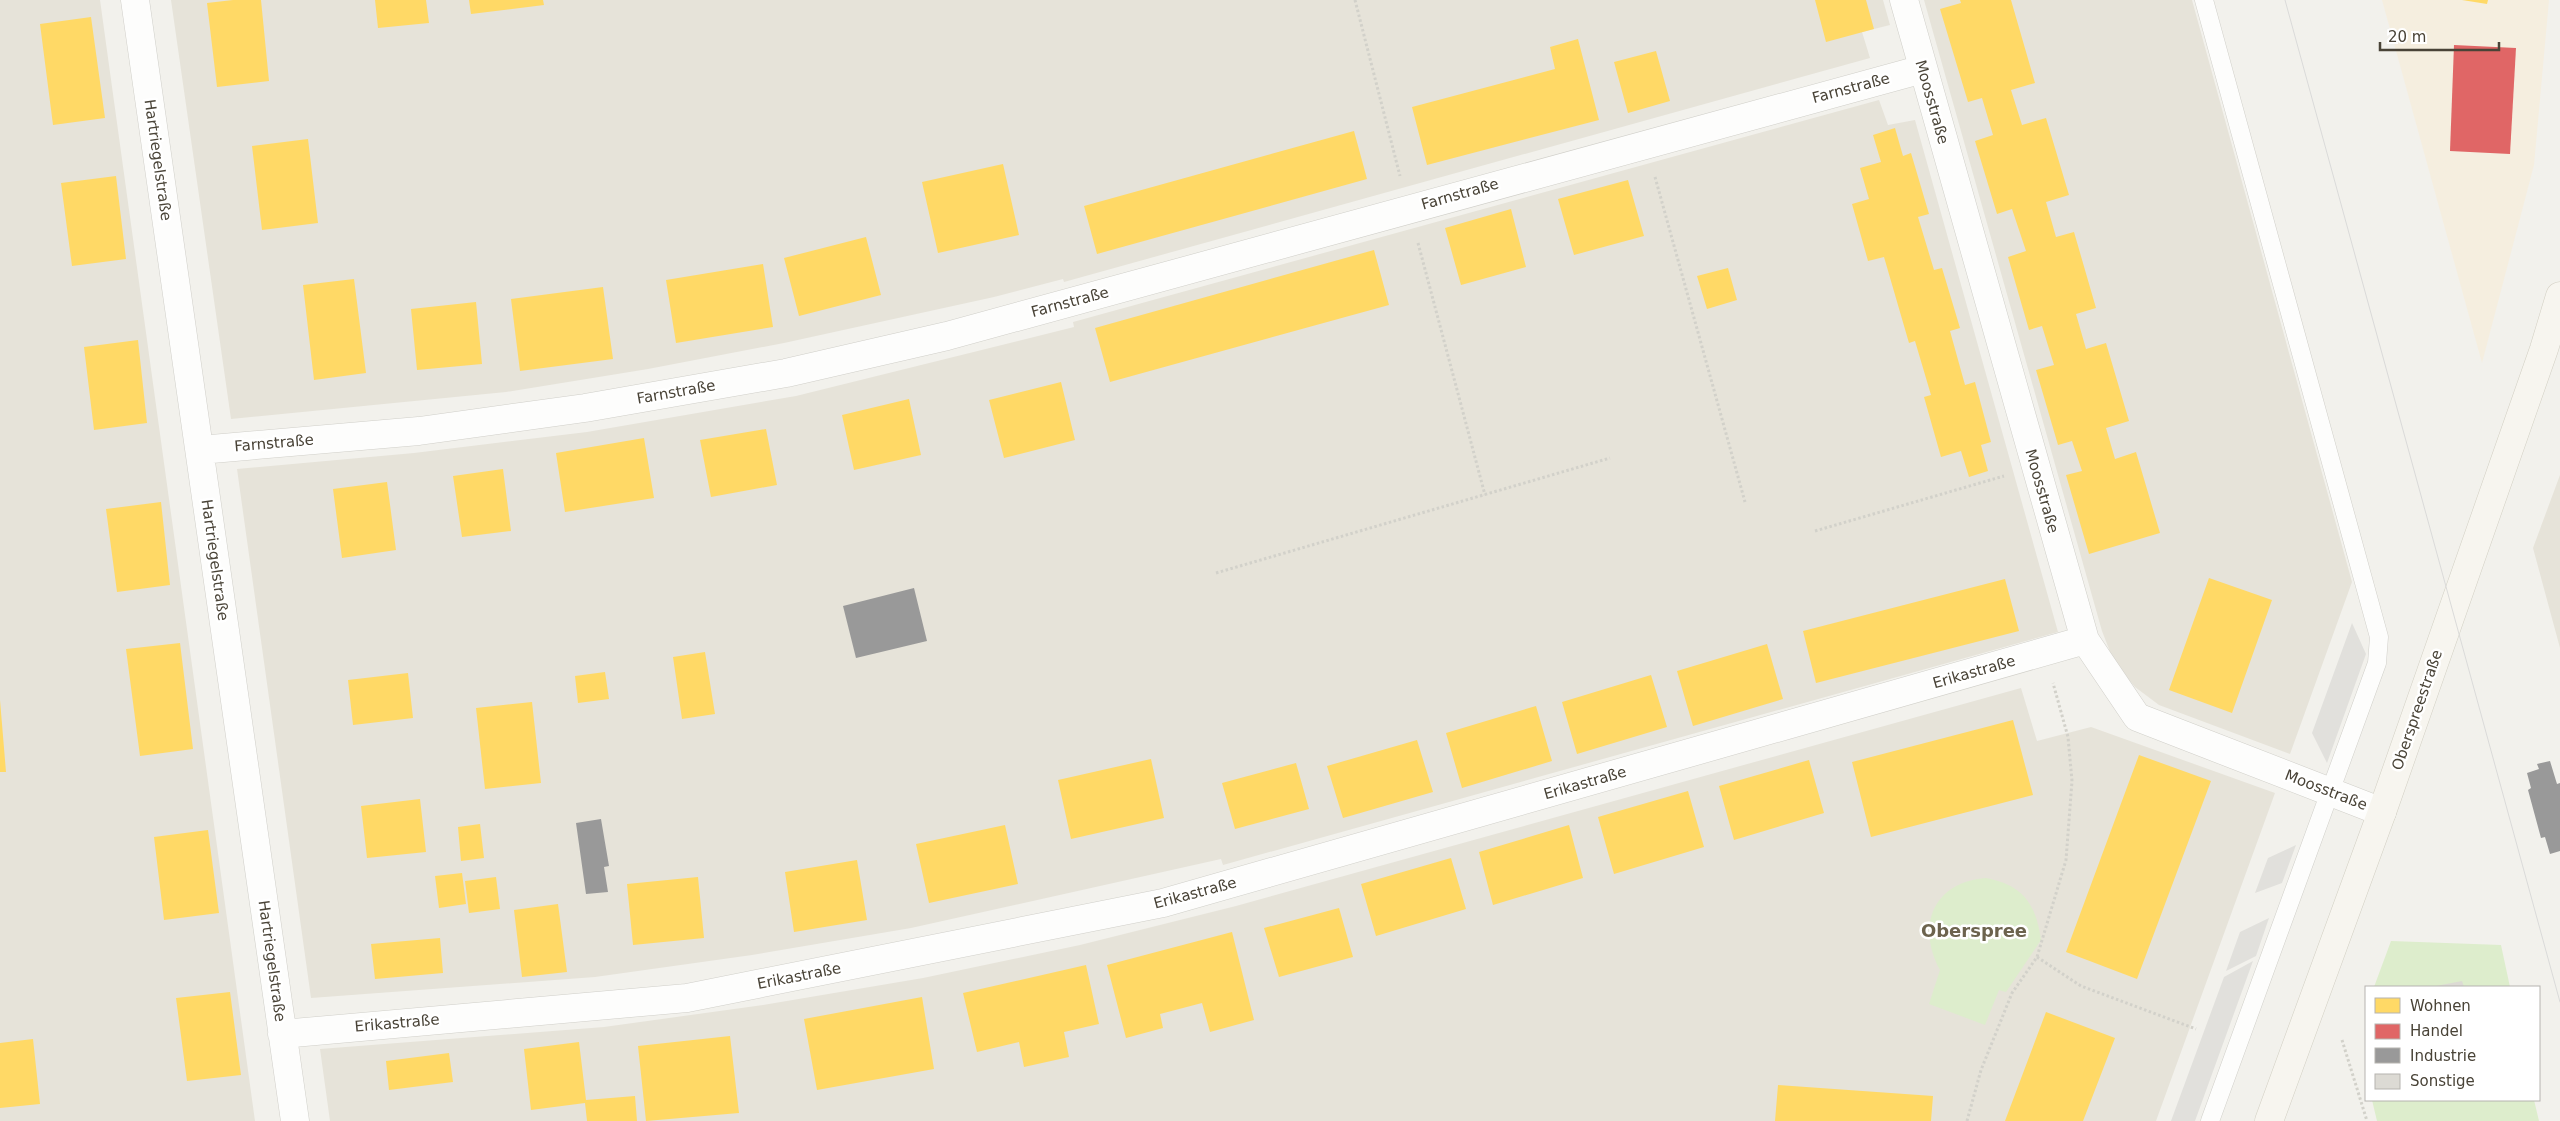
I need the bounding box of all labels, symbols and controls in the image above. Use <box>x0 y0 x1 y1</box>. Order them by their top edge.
scale bar <box>2380 20 2499 52</box>
text: 20 m <box>2388 28 2426 46</box>
street label: Moosstraße <box>1911 58 1953 146</box>
street label: Farnstraße <box>1810 69 1892 107</box>
street label: Hartriegelstraße <box>141 98 175 222</box>
street label: Farnstraße <box>1419 174 1501 214</box>
street label: Farnstraße <box>1029 283 1111 321</box>
street label: Farnstraße <box>635 376 717 408</box>
street label: Farnstraße <box>234 431 314 455</box>
street label: Moosstraße <box>2021 447 2063 535</box>
street label: Hartriegelstraße <box>198 498 232 622</box>
street label: Oberspreestraße <box>2388 647 2446 773</box>
street label: Erikastraße <box>1931 652 2017 692</box>
street label: Erikastraße <box>1542 763 1628 803</box>
street label: Moosstraße <box>2282 766 2370 814</box>
street label: Erikastraße <box>1152 873 1238 913</box>
street label: Hartriegelstraße <box>255 899 289 1023</box>
district label: Oberspree <box>1921 920 2027 941</box>
street label: Erikastraße <box>755 959 843 993</box>
legend <box>2365 986 2540 1101</box>
text: Wohnen <box>2410 997 2471 1015</box>
street label: Erikastraße <box>354 1010 440 1036</box>
text: Handel <box>2410 1022 2463 1040</box>
text: Industrie <box>2410 1047 2476 1065</box>
text: Sonstige <box>2410 1072 2475 1090</box>

